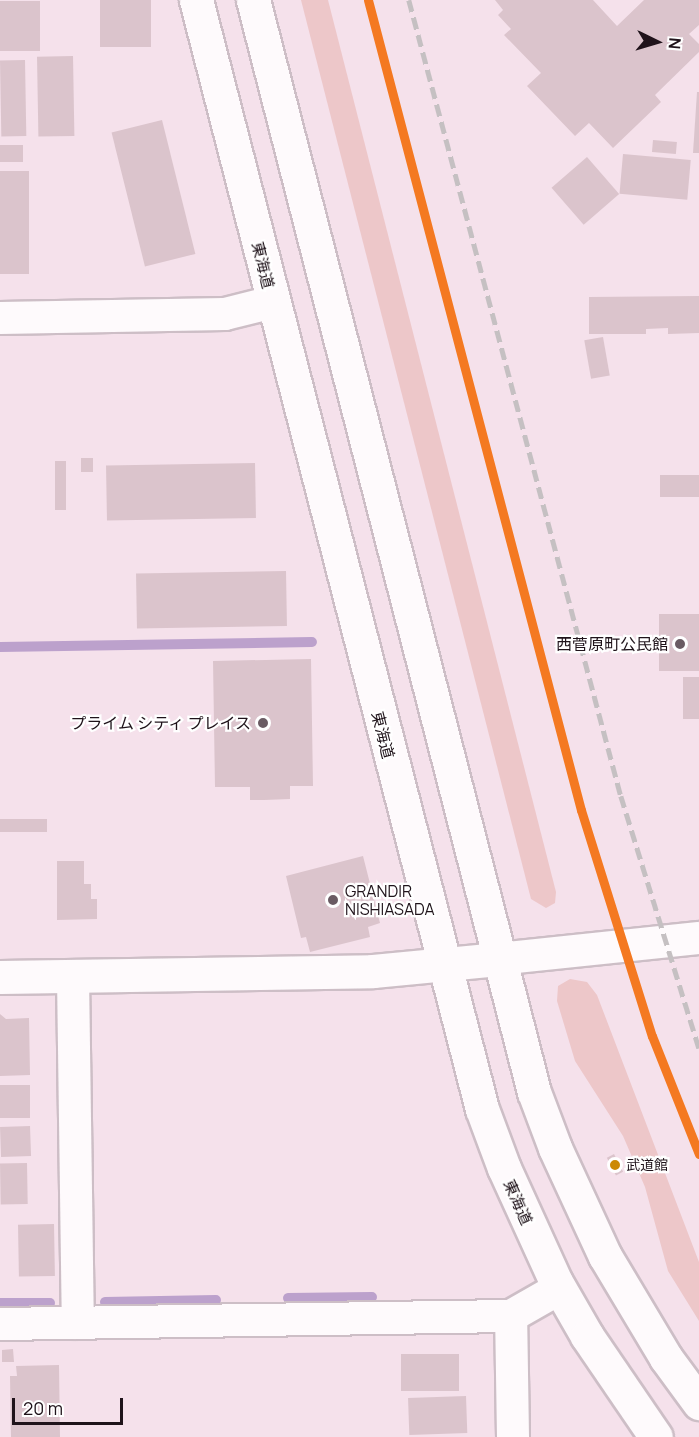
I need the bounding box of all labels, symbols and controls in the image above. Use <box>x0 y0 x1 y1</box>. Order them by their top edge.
north arrow <box>627 12 687 72</box>
text: N <box>663 37 686 50</box>
street label: 東海道 <box>248 239 278 291</box>
place label: 西菅原町公民館 <box>556 634 668 654</box>
marker: 西菅原町公民館 <box>673 637 687 651</box>
street label: 東海道 <box>368 709 398 761</box>
place label: プライム シティ プレイス <box>69 713 251 733</box>
marker: プライム シティ プレイス <box>256 716 270 730</box>
place label: GRANDIR NISHIASADA <box>345 881 435 919</box>
marker: GRANDIR NISHIASADA <box>326 893 340 907</box>
place label: 武道館 <box>626 1157 668 1173</box>
marker: 武道館 <box>609 1159 621 1171</box>
street label: 東海道 <box>499 1176 537 1228</box>
scale bar <box>15 1386 126 1424</box>
text: 20 m <box>23 1396 63 1420</box>

